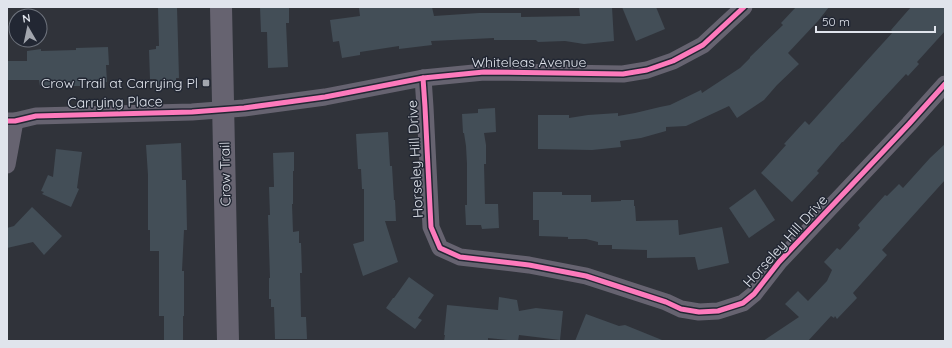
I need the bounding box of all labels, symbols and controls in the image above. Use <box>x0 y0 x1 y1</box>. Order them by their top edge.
north arrow <box>8 8 48 48</box>
scale bar <box>816 8 935 34</box>
text: N <box>21 11 32 26</box>
text: 50 m <box>822 14 850 29</box>
street label: Whiteleas Avenue <box>472 53 587 71</box>
place label: Crow Trail at Carrying Pl <box>41 74 198 92</box>
marker: Crow Trail at Carrying Pl <box>201 78 211 88</box>
street label: Carrying Place <box>67 92 163 112</box>
street label: Horseley Hill Drive <box>403 99 427 218</box>
street label: Crow Trail <box>215 142 235 206</box>
street label: Horseley Hill Drive <box>739 191 831 291</box>

